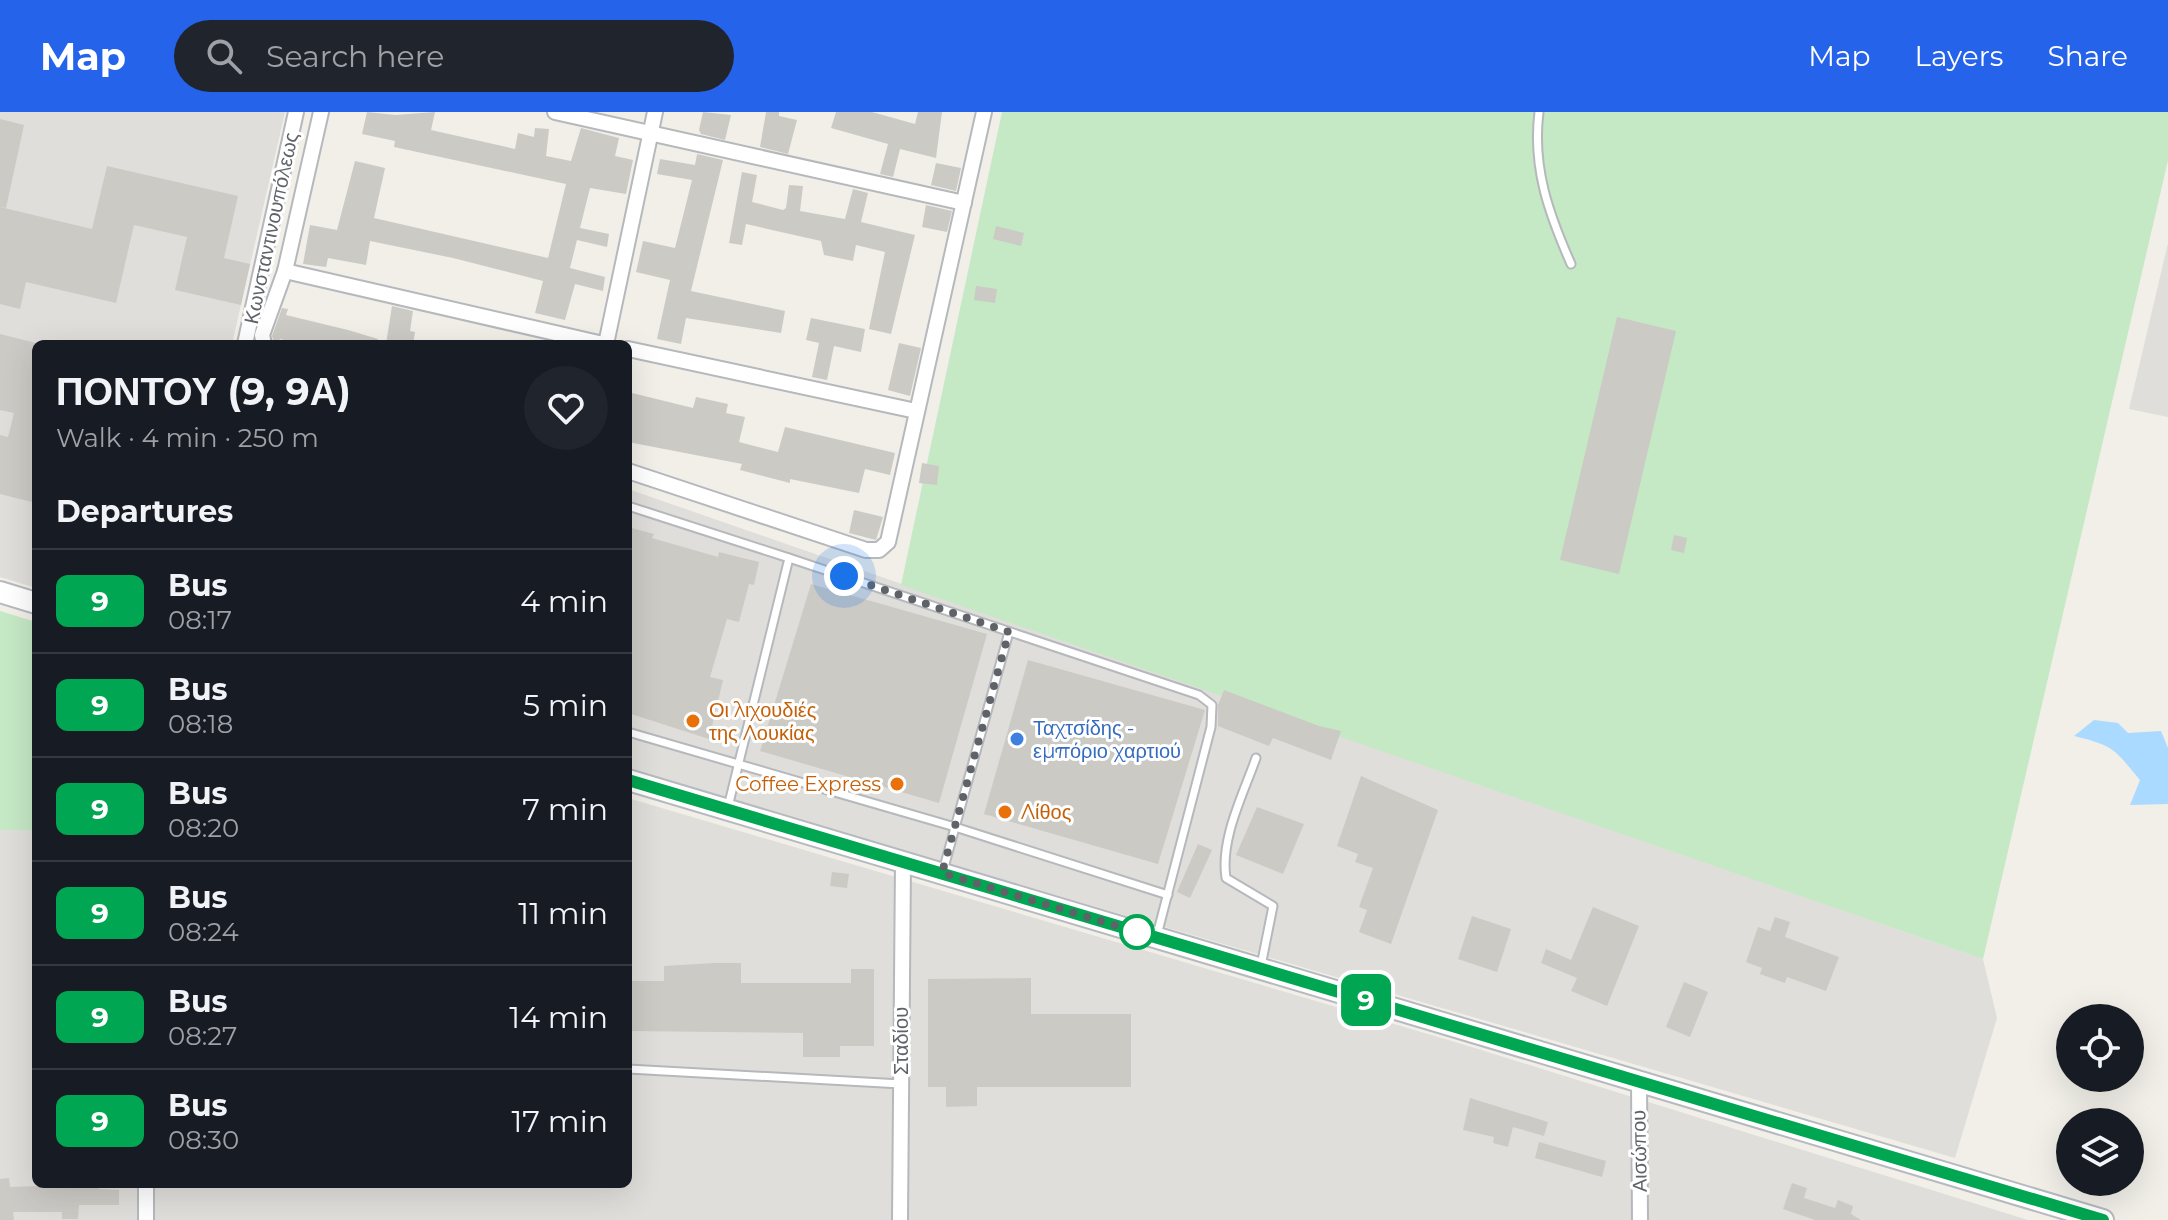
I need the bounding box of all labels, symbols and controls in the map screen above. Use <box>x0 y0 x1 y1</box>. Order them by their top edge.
search box <box>174 20 734 92</box>
text: Map <box>40 33 126 80</box>
icon: search <box>202 34 246 78</box>
text: Search here <box>266 38 444 75</box>
text: Map <box>1808 39 1871 73</box>
text: Layers <box>1915 39 2004 73</box>
text: Share <box>2048 39 2128 73</box>
street label: Κωνσταντινουπόλεως <box>239 130 303 326</box>
button: heart <box>524 366 608 450</box>
text: ΠΟΝΤΟΥ (9, 9Α) <box>56 368 351 415</box>
text: Walk · 4 min · 250 m <box>56 422 319 454</box>
text: Departures <box>56 493 233 530</box>
your location <box>824 556 864 596</box>
text: Bus <box>168 567 228 604</box>
text: 4 min <box>520 583 608 620</box>
text: 9 <box>91 584 109 618</box>
text: 08:17 <box>168 604 232 636</box>
text: Bus <box>168 671 228 708</box>
text: 5 min <box>523 687 608 724</box>
text: 9 <box>91 688 109 722</box>
place label: Οι λιχουδιές της Λουκίας <box>709 698 817 745</box>
text: 08:18 <box>168 708 233 740</box>
marker: Οι λιχουδιές της Λουκίας <box>684 712 702 730</box>
place label: Ταχτσίδης - εμπόριο χαρτιού <box>1033 716 1181 763</box>
marker: Ταχτσίδης - εμπόριο χαρτιού <box>1008 730 1026 748</box>
place label: Coffee Express <box>735 772 881 796</box>
text: Bus <box>168 775 228 812</box>
marker: Coffee Express <box>888 775 906 793</box>
text: 7 min <box>522 791 608 828</box>
text: 9 <box>91 792 109 826</box>
place label: Λίθος <box>1021 800 1072 824</box>
marker: Λίθος <box>996 803 1014 821</box>
text: 08:20 <box>168 812 239 844</box>
text: Bus <box>168 879 228 916</box>
text: 11 min <box>518 895 608 932</box>
text: 9 <box>91 896 109 930</box>
unlabelled marker <box>1120 915 1154 949</box>
text: 08:24 <box>168 916 239 948</box>
line badge: 9 <box>1340 974 1392 1026</box>
text: Bus <box>168 983 228 1020</box>
text: 9 <box>1357 983 1375 1017</box>
text: 14 min <box>509 999 608 1036</box>
text: 9 <box>91 1000 109 1034</box>
map controls <box>2056 1004 2144 1196</box>
button: locate <box>2056 1004 2144 1092</box>
street label: Σταδίου <box>889 1007 913 1075</box>
text: 08:27 <box>168 1020 237 1052</box>
text: Bus <box>168 1087 228 1124</box>
text: 17 min <box>511 1103 608 1140</box>
text: 9 <box>91 1104 109 1138</box>
button: layers <box>2056 1108 2144 1196</box>
street label: Αισώπου <box>1626 1110 1652 1192</box>
text: 08:30 <box>168 1124 239 1156</box>

